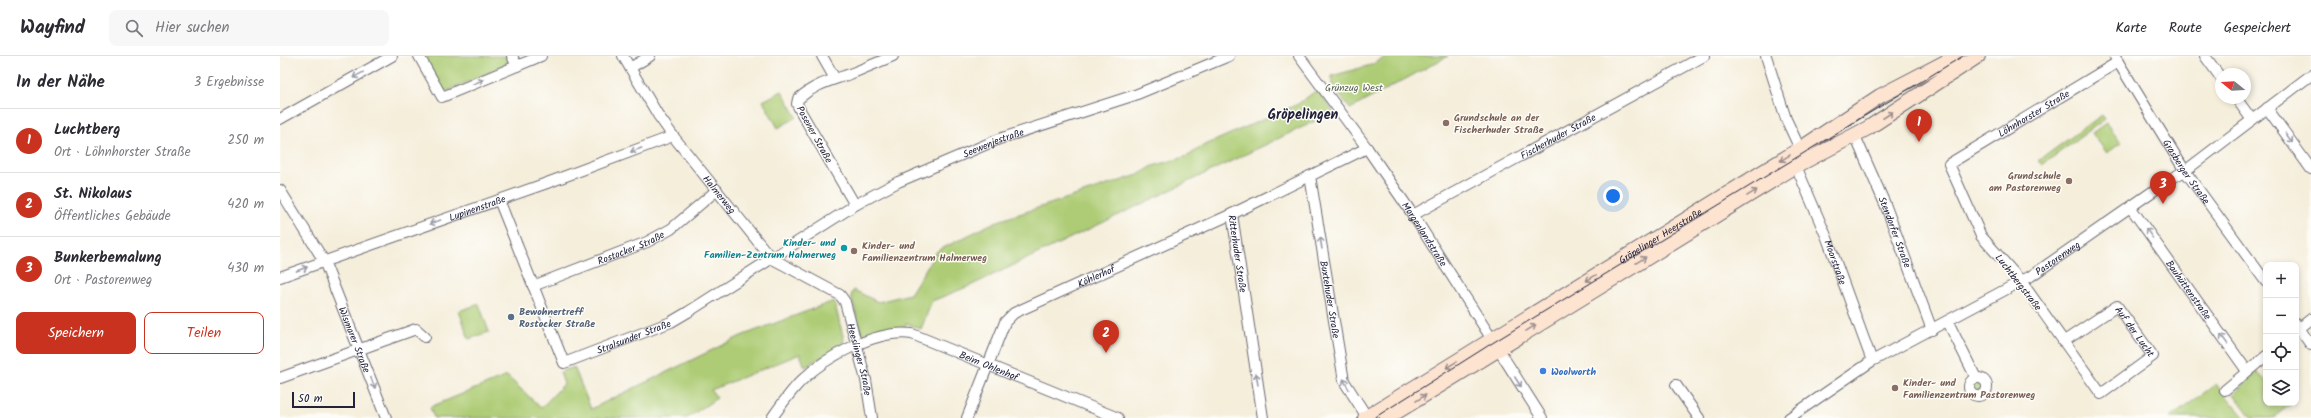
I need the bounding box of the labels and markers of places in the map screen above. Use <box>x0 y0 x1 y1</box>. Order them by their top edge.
pin: 1 <box>1906 109 1932 142</box>
place label: Grundschule an der Fischerhuder Straße <box>1454 110 1544 138</box>
marker: Grundschule an der Fischerhuder Straße <box>1441 118 1451 128</box>
place label: Grundschule am Pastorenweg <box>1989 168 2061 196</box>
pin: 3 <box>2150 171 2176 204</box>
marker: Grundschule am Pastorenweg <box>2064 176 2074 186</box>
place label: Kinder- und Familien-Zentrum Halmerweg <box>704 235 837 263</box>
place label: Kinder- und Familienzentrum Halmerweg <box>862 238 987 266</box>
marker: Kinder- und Familien-Zentrum Halmerweg <box>839 243 849 253</box>
marker: Kinder- und Familienzentrum Halmerweg <box>849 246 859 256</box>
place label: Bewohnertreff Rostocker Straße <box>519 304 595 332</box>
marker: Bewohnertreff Rostocker Straße <box>506 312 516 322</box>
pin: 2 <box>1093 320 1119 353</box>
place label: Woolworth <box>1551 364 1596 380</box>
marker: Woolworth <box>1538 366 1548 376</box>
place label: Kinder- und Familienzentrum Pastorenweg <box>1903 375 2036 403</box>
marker: Kinder- und Familienzentrum Pastorenweg <box>1890 383 1900 393</box>

